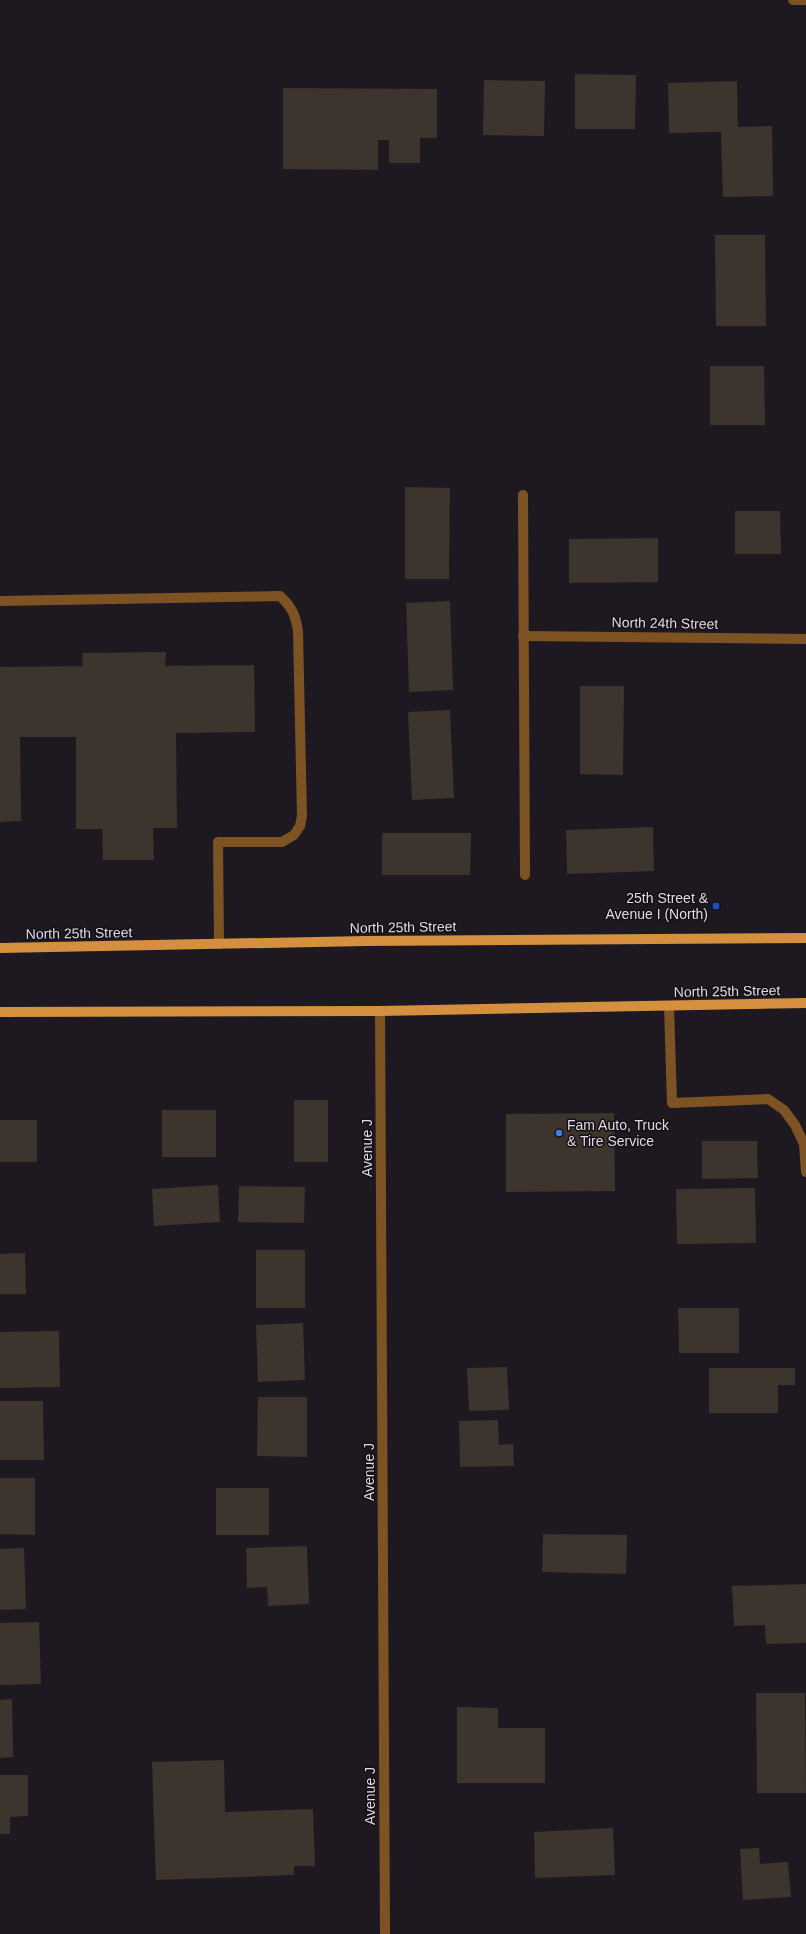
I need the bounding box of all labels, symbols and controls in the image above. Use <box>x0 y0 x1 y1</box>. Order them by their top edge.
street label: North 24th Street <box>612 614 719 632</box>
place label: 25th Street & Avenue I (North) <box>606 890 709 922</box>
marker: 25th Street & Avenue I (North) <box>711 901 721 911</box>
street label: North 25th Street <box>350 918 457 936</box>
street label: North 25th Street <box>26 924 133 942</box>
street label: North 25th Street <box>674 982 781 1000</box>
place label: Fam Auto, Truck & Tire Service <box>567 1117 670 1149</box>
street label: Avenue J <box>359 1119 375 1177</box>
marker: Fam Auto, Truck & Tire Service <box>554 1128 564 1138</box>
street label: Avenue J <box>361 1443 377 1501</box>
street label: Avenue J <box>362 1767 378 1825</box>

